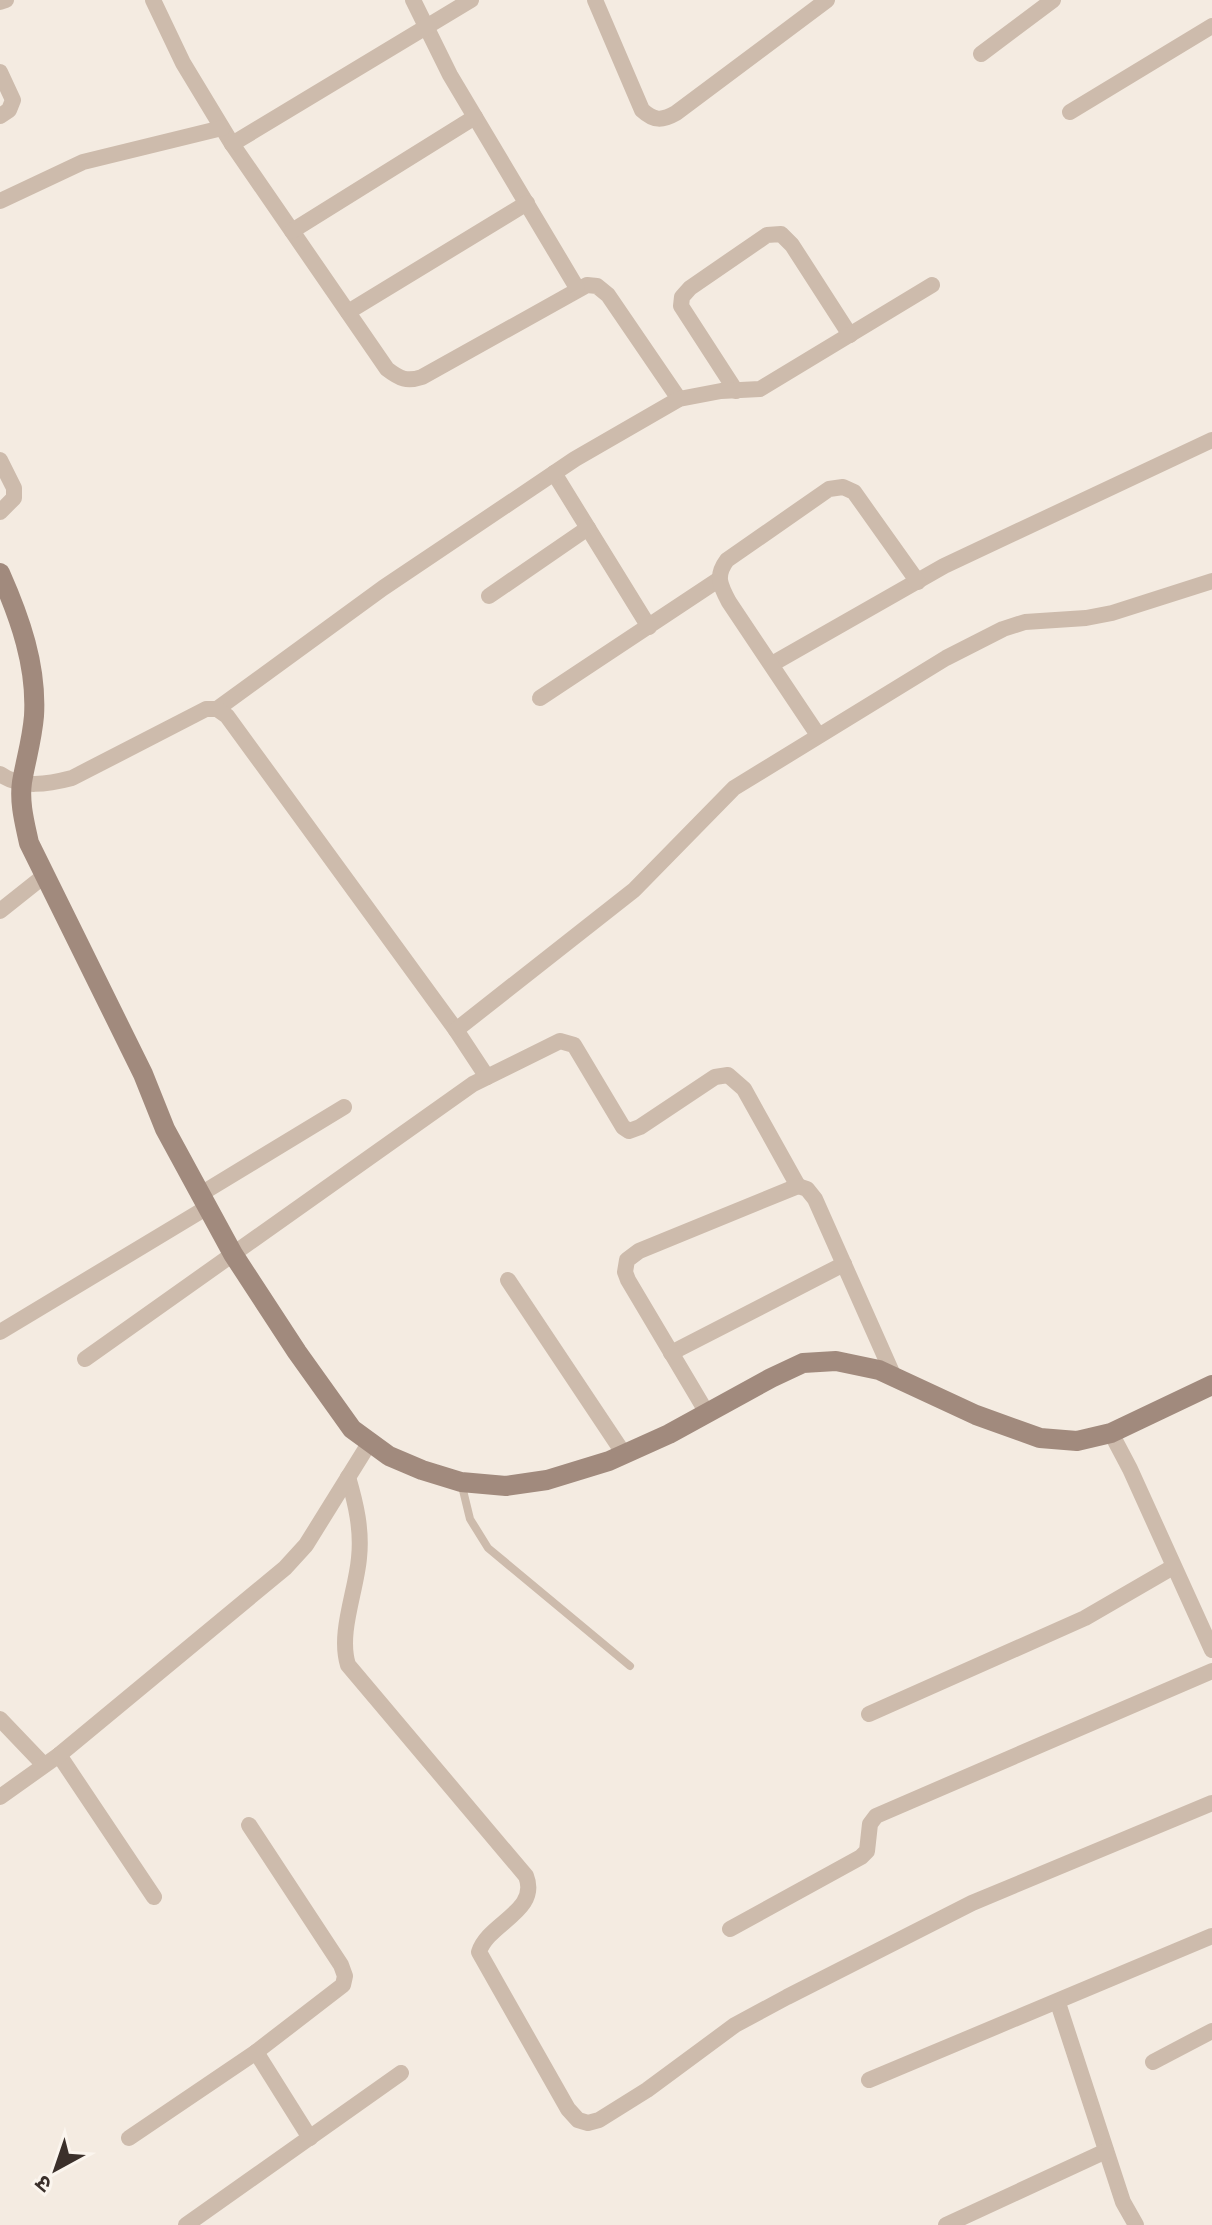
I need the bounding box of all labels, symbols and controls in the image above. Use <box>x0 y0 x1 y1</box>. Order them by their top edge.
north arrow <box>16 2129 96 2209</box>
text: उ <box>28 2169 57 2199</box>

